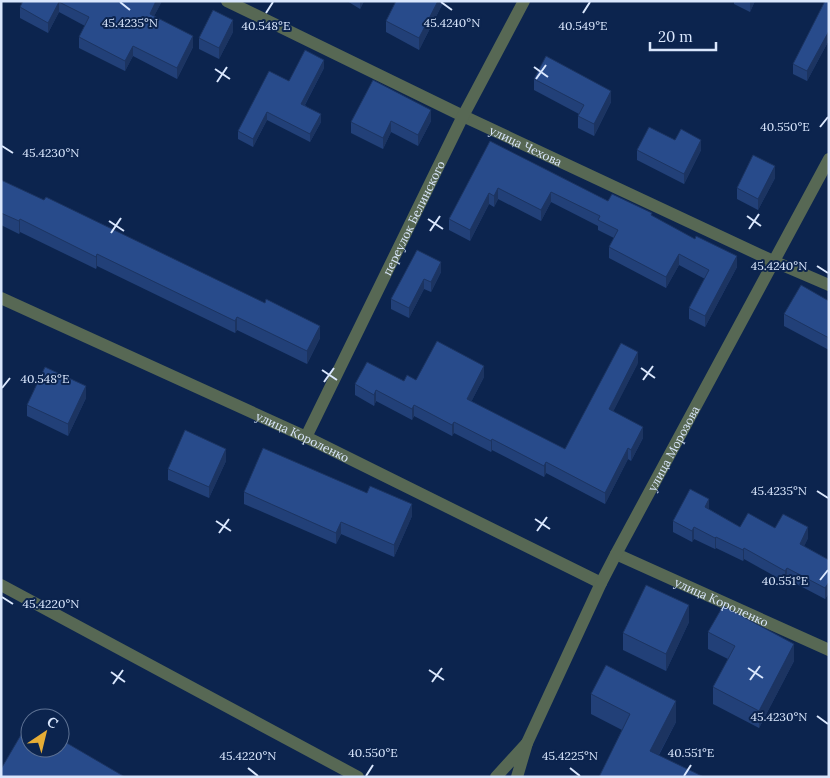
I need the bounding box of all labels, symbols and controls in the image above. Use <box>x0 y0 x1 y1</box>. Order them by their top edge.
text: 45.4235°N <box>102 15 158 30</box>
text: 45.4240°N <box>424 15 480 30</box>
text: 40.548°E <box>242 18 290 33</box>
text: 40.549°E <box>558 18 608 33</box>
scale bar <box>650 20 716 52</box>
text: 20 m <box>658 27 693 46</box>
text: 40.550°E <box>760 119 810 134</box>
street label: улица Чехова <box>487 122 565 169</box>
text: 45.4230°N <box>23 145 79 160</box>
street label: переулок Белинского <box>379 158 448 278</box>
text: 45.4240°N <box>751 258 807 273</box>
text: 40.548°E <box>21 371 69 386</box>
street label: улица Морозова <box>644 403 702 494</box>
street label: улица Короленко <box>254 408 352 465</box>
text: 45.4235°N <box>751 483 807 498</box>
text: 40.551°E <box>762 573 808 588</box>
street label: улица Короленко <box>672 574 771 629</box>
text: 45.4220°N <box>23 596 79 611</box>
north arrow <box>20 708 70 758</box>
text: 45.4230°N <box>751 709 807 724</box>
text: С <box>43 712 62 733</box>
text: 40.550°E <box>348 745 398 760</box>
text: 40.551°E <box>668 745 714 760</box>
text: 45.4220°N <box>220 748 276 763</box>
text: 45.4225°N <box>542 748 598 763</box>

